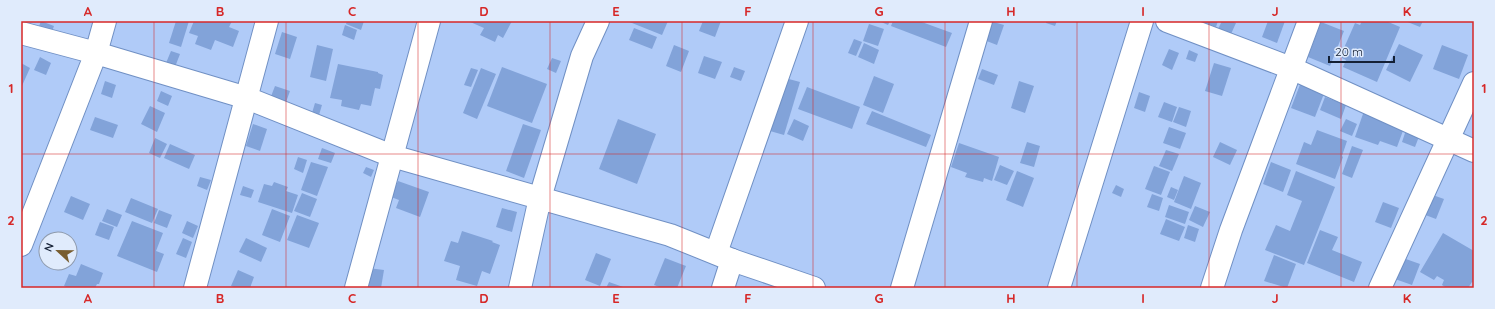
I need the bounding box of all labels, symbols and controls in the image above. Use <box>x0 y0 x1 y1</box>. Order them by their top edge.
text: A <box>84 3 93 19</box>
text: B <box>216 3 224 19</box>
text: C <box>348 3 356 19</box>
text: D <box>479 3 489 19</box>
text: E <box>612 3 620 19</box>
text: F <box>744 3 752 19</box>
text: G <box>874 3 884 19</box>
text: H <box>1006 3 1016 19</box>
text: I <box>1141 3 1145 19</box>
text: J <box>1271 3 1279 19</box>
text: K <box>1403 3 1412 19</box>
scale bar <box>1329 38 1394 64</box>
text: 20 m <box>1335 44 1363 59</box>
text: 1 <box>8 80 14 96</box>
text: 1 <box>1481 80 1487 96</box>
text: 2 <box>7 212 15 228</box>
text: 2 <box>1480 212 1488 228</box>
north arrow <box>38 231 78 271</box>
text: N <box>41 241 57 254</box>
text: A <box>84 290 93 306</box>
text: B <box>216 290 224 306</box>
text: C <box>348 290 356 306</box>
text: D <box>479 290 489 306</box>
text: E <box>612 290 620 306</box>
text: F <box>744 290 752 306</box>
text: G <box>874 290 884 306</box>
text: H <box>1006 290 1016 306</box>
text: I <box>1141 290 1145 306</box>
text: J <box>1271 290 1279 306</box>
text: K <box>1403 290 1412 306</box>

